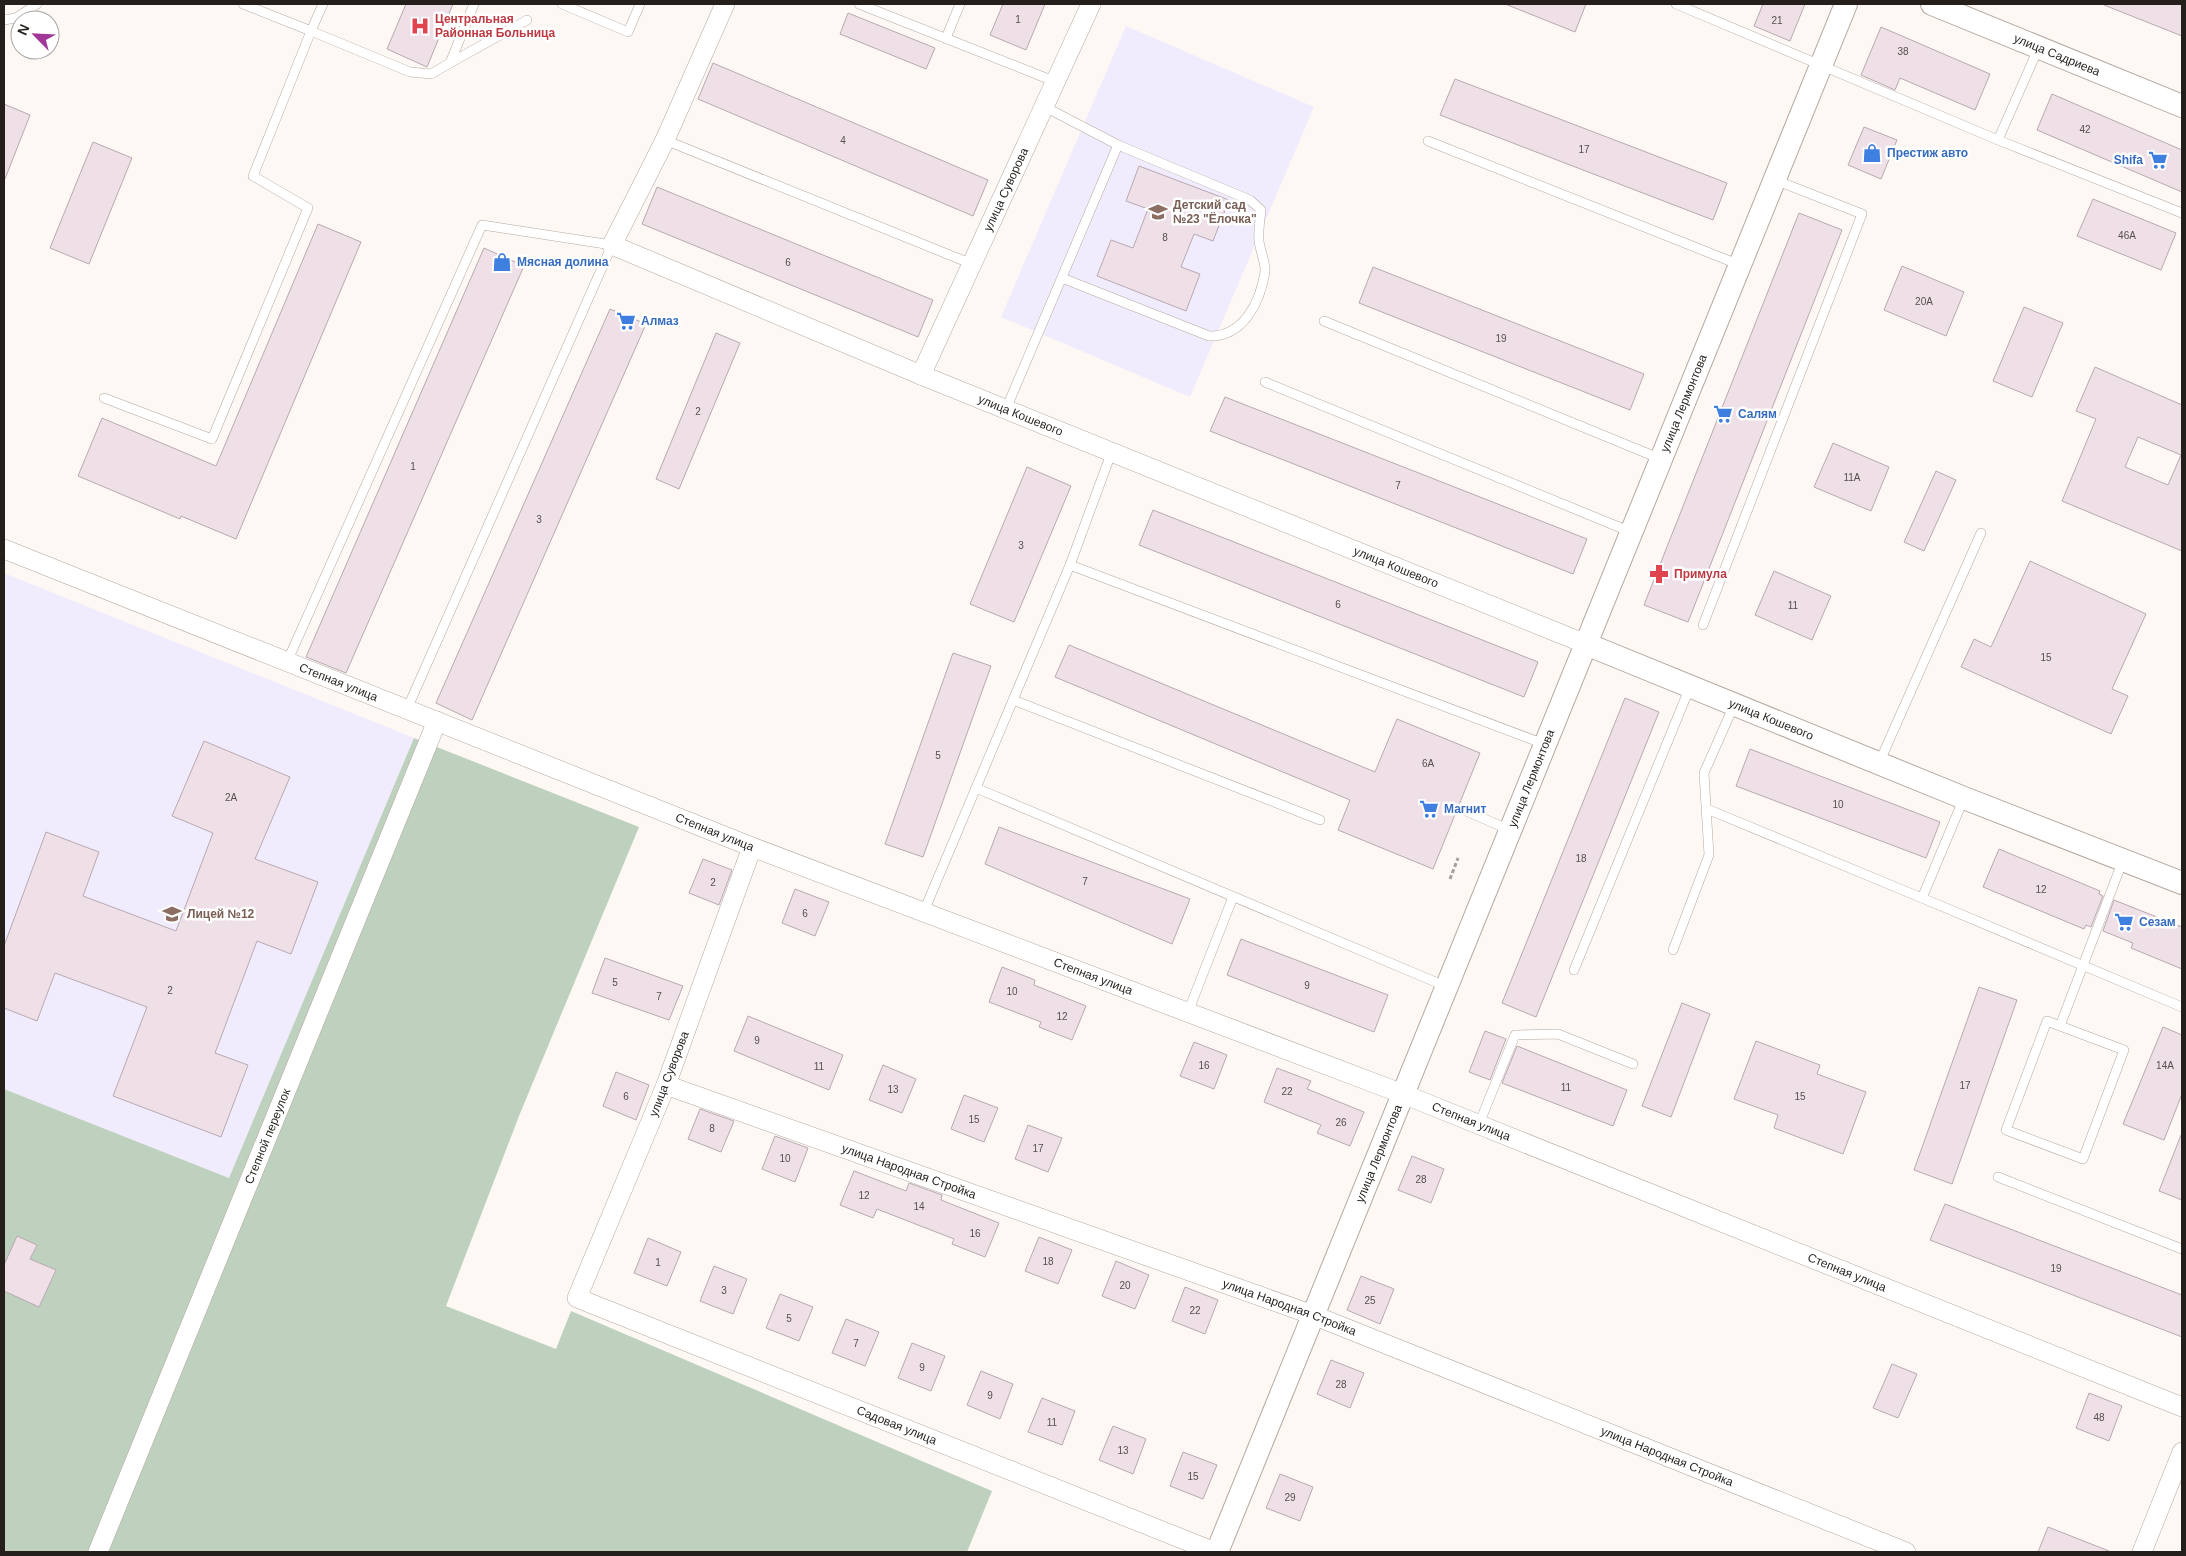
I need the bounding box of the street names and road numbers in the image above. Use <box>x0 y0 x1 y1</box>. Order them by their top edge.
street label: улица Садриева <box>2012 31 2102 79</box>
street label: улица Суворова <box>981 145 1031 234</box>
street label: улица Лермонтова <box>1658 352 1710 454</box>
street label: улица Кошевого <box>976 392 1065 439</box>
street label: улица Кошевого <box>1352 544 1441 591</box>
street label: Степная улица <box>297 660 380 704</box>
street label: улица Кошевого <box>1727 696 1816 743</box>
street label: улица Лермонтова <box>1505 727 1558 829</box>
street label: Степная улица <box>673 810 756 854</box>
street label: Степная улица <box>1052 955 1135 998</box>
street label: улица Суворова <box>646 1029 692 1119</box>
street label: Степной переулок <box>242 1086 294 1186</box>
street label: Степная улица <box>1430 1099 1513 1144</box>
street label: улица Лермонтова <box>1353 1102 1405 1205</box>
street label: улица Народная Стройка <box>840 1141 978 1202</box>
street label: Степная улица <box>1806 1250 1889 1295</box>
street label: улица Народная Стройка <box>1221 1276 1359 1339</box>
street label: Садовая улица <box>855 1403 939 1448</box>
street label: улица Народная Стройка <box>1599 1424 1736 1489</box>

